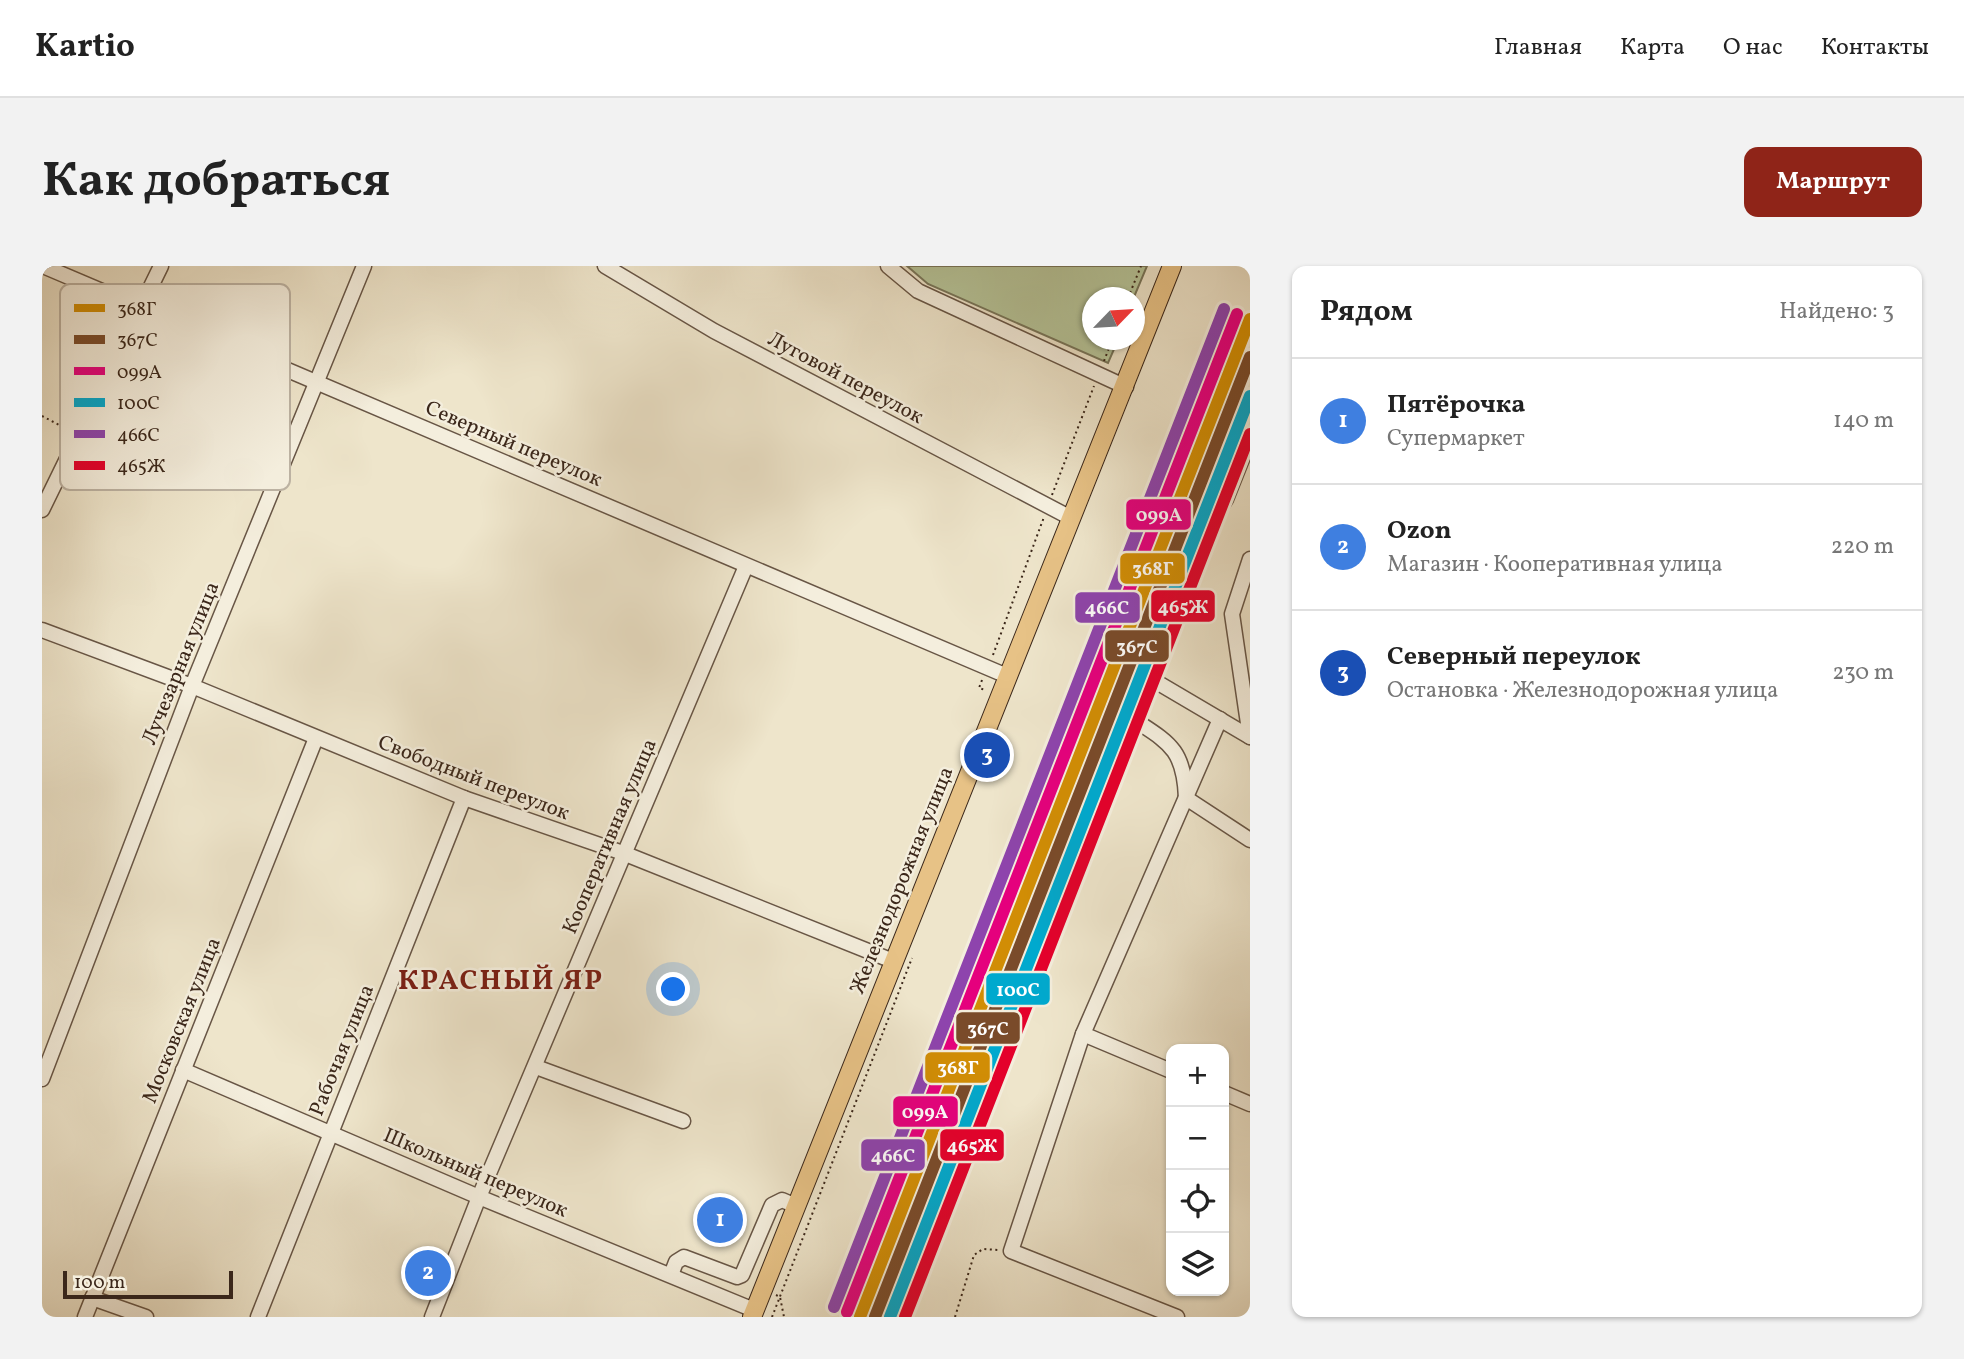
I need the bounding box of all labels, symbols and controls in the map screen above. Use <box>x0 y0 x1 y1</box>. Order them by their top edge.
text: Kartio <box>35 25 135 71</box>
text: Главная <box>1494 31 1582 65</box>
text: Карта <box>1620 31 1685 65</box>
text: О нас <box>1723 31 1783 65</box>
text: Контакты <box>1821 31 1929 65</box>
button: Маршрут <box>1744 147 1922 217</box>
text: Как добраться <box>42 148 390 217</box>
legend <box>60 284 290 490</box>
north arrow <box>1082 287 1145 350</box>
text: Рядом <box>1320 291 1413 333</box>
text: Найдено: 3 <box>1779 296 1894 328</box>
text: 368Г <box>117 297 157 323</box>
street label: Луговой переулок <box>762 325 928 432</box>
text: 367С <box>117 328 158 354</box>
text: 099А <box>117 360 162 386</box>
text: Пятёрочка <box>1387 387 1525 423</box>
text: 100C <box>117 391 160 417</box>
street label: Северный переулок <box>421 394 606 495</box>
text: 1 <box>1338 405 1348 437</box>
text: 140 m <box>1833 405 1894 437</box>
text: 466С <box>117 423 160 449</box>
text: Супермаркет <box>1387 423 1525 455</box>
text: 465Ж <box>117 454 166 480</box>
line badge: 099А <box>1125 498 1192 531</box>
text: 099А <box>1136 503 1183 529</box>
text: Ozon <box>1387 513 1452 549</box>
text: 2 <box>1337 531 1349 563</box>
text: 220 m <box>1831 531 1894 563</box>
text: Магазин · Кооперативная улица <box>1387 549 1723 581</box>
line badge: 368Г <box>1119 552 1186 585</box>
text: 368Г <box>1132 557 1174 583</box>
street label: Лучезарная улица <box>135 578 227 749</box>
line badge: 465Ж <box>1150 589 1216 623</box>
line badge: 466С <box>1074 591 1141 624</box>
text: 465Ж <box>1158 595 1209 621</box>
text: 466С <box>1085 596 1129 622</box>
line badge: 367С <box>1104 629 1170 663</box>
text: 367С <box>1116 635 1158 661</box>
text: Северный переулок <box>1387 639 1640 675</box>
text: 3 <box>1337 657 1349 689</box>
text: 230 m <box>1832 657 1894 689</box>
text: Остановка · Железнодорожная улица <box>1387 675 1778 707</box>
street label: Свободный переулок <box>374 729 573 828</box>
pin: 3 <box>964 729 1010 781</box>
street label: Кооперативная улица <box>556 734 665 939</box>
street label: Железнодорожная улица <box>843 763 961 999</box>
street label: Московская улица <box>136 933 229 1108</box>
district label: КРАСНЫЙ ЯР <box>398 962 604 1001</box>
your location <box>656 972 690 1006</box>
line badge: 100C <box>985 972 1051 1006</box>
text: 100C <box>996 978 1040 1004</box>
street label: Рабочая улица <box>303 980 382 1121</box>
line badge: 367С <box>955 1011 1021 1045</box>
text: 367С <box>967 1017 1009 1043</box>
map controls <box>1166 1044 1229 1296</box>
button: + <box>1166 1044 1229 1107</box>
line badge: 368Г <box>924 1051 991 1084</box>
text: 368Г <box>937 1056 979 1082</box>
line badge: 099А <box>892 1095 959 1128</box>
text: 099А <box>902 1100 949 1126</box>
button: − <box>1166 1107 1229 1170</box>
street label: Школьный переулок <box>379 1121 572 1225</box>
line badge: 465Ж <box>939 1128 1005 1162</box>
text: 465Ж <box>947 1134 998 1160</box>
line badge: 466С <box>860 1138 926 1172</box>
text: 466С <box>871 1144 915 1170</box>
button: locate <box>1166 1170 1229 1233</box>
pin: 1 <box>697 1194 743 1246</box>
button: layers <box>1166 1233 1229 1296</box>
pin: 2 <box>405 1247 451 1299</box>
scale bar <box>63 1268 233 1300</box>
text: 100 m <box>74 1270 125 1296</box>

